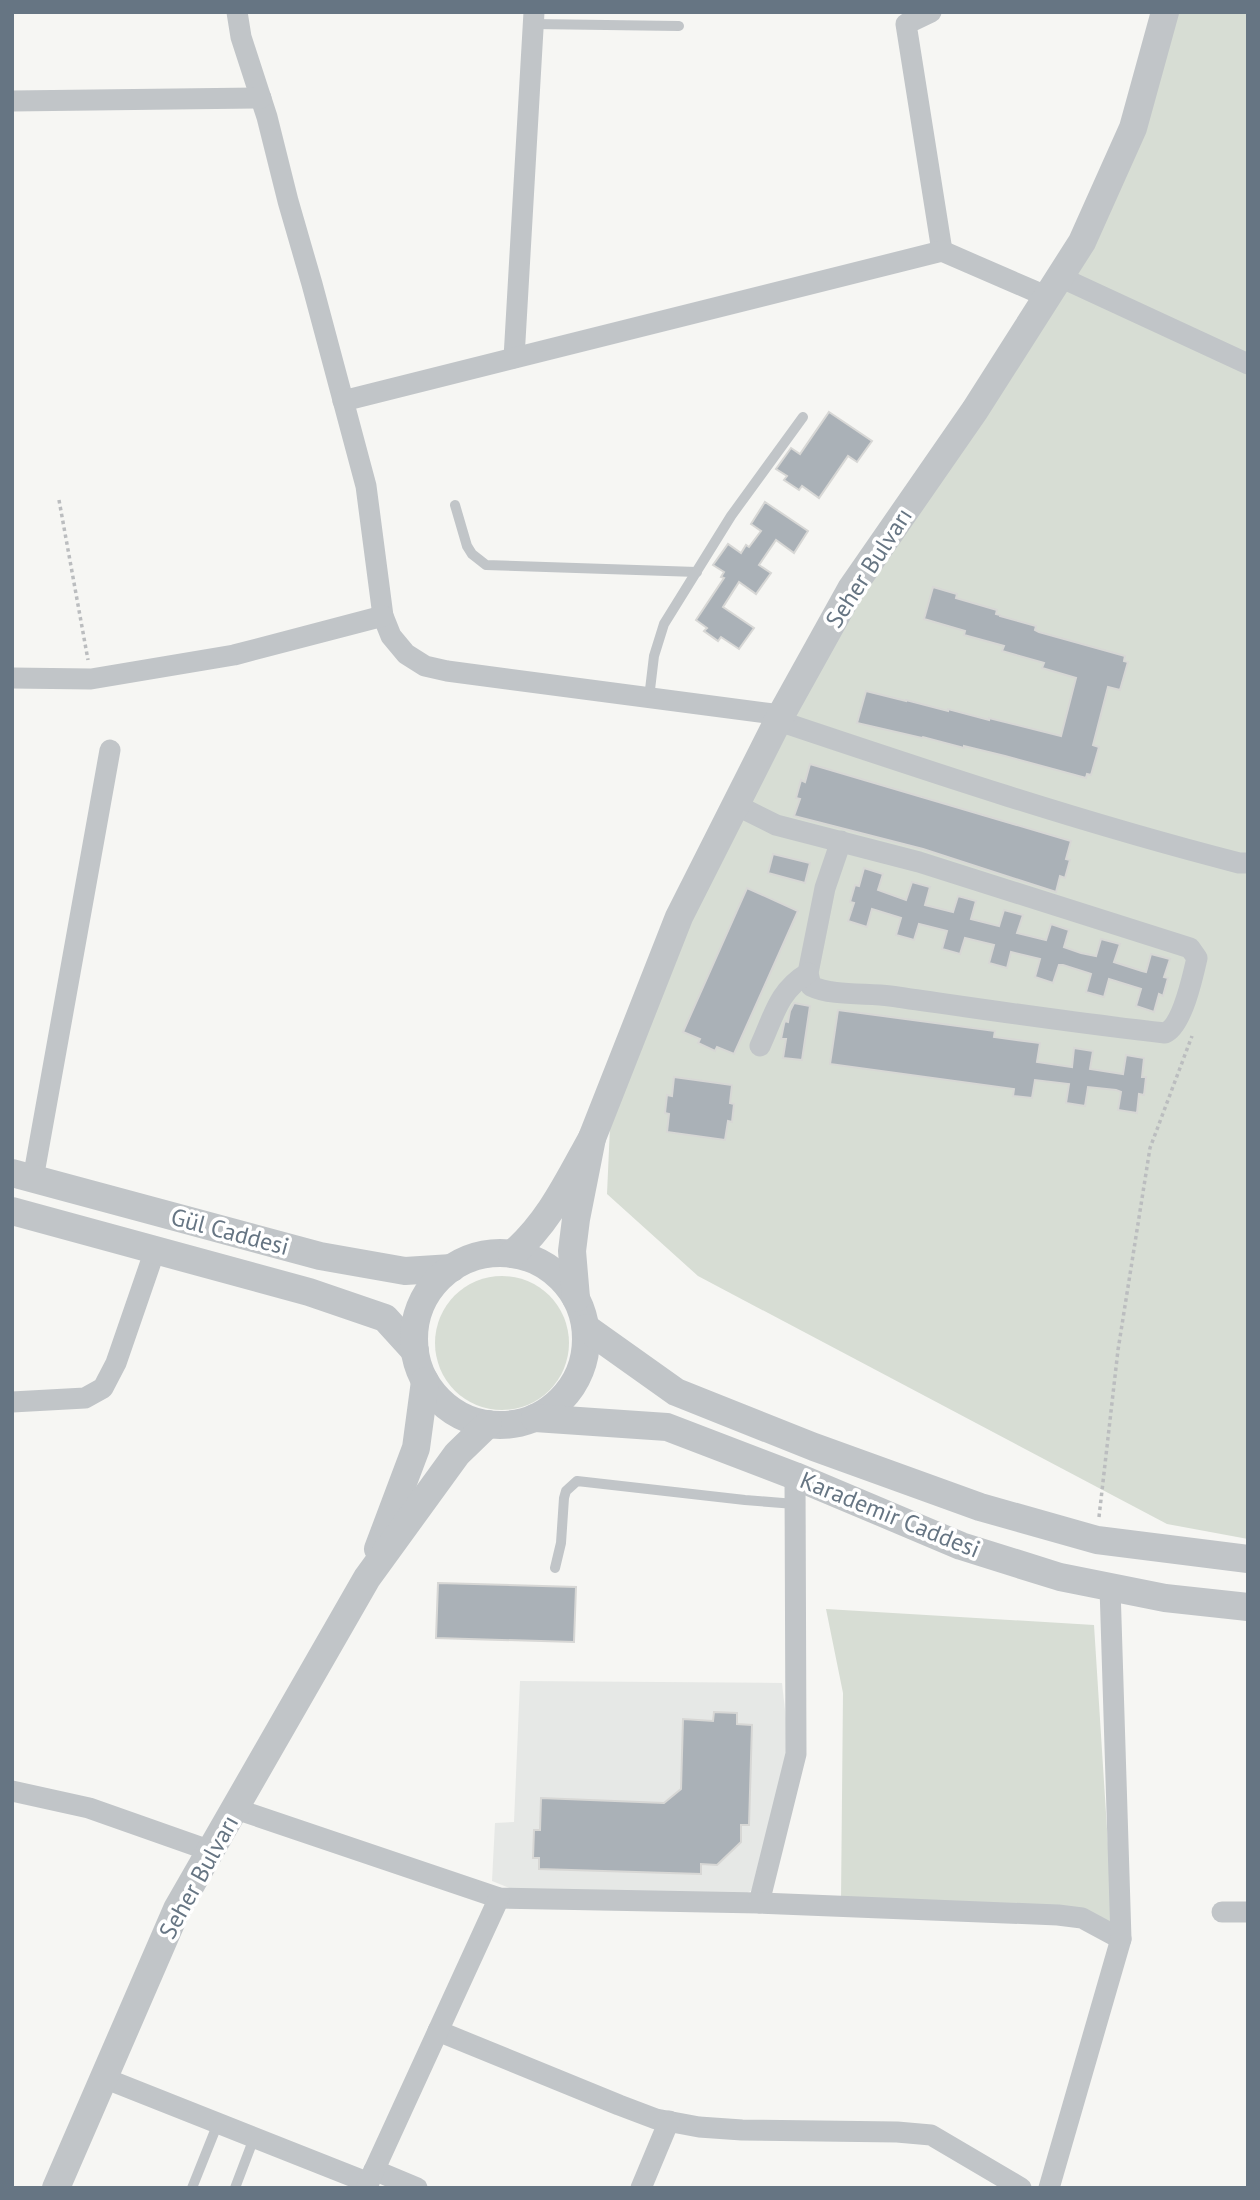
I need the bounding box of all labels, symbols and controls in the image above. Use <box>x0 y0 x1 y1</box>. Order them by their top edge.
street label: Seher Bulvarı <box>818 502 919 634</box>
street label: Gül Caddesi <box>168 1201 292 1262</box>
street label: Karademir Caddesi <box>796 1464 985 1565</box>
street label: Seher Bulvarı <box>152 1809 245 1944</box>

